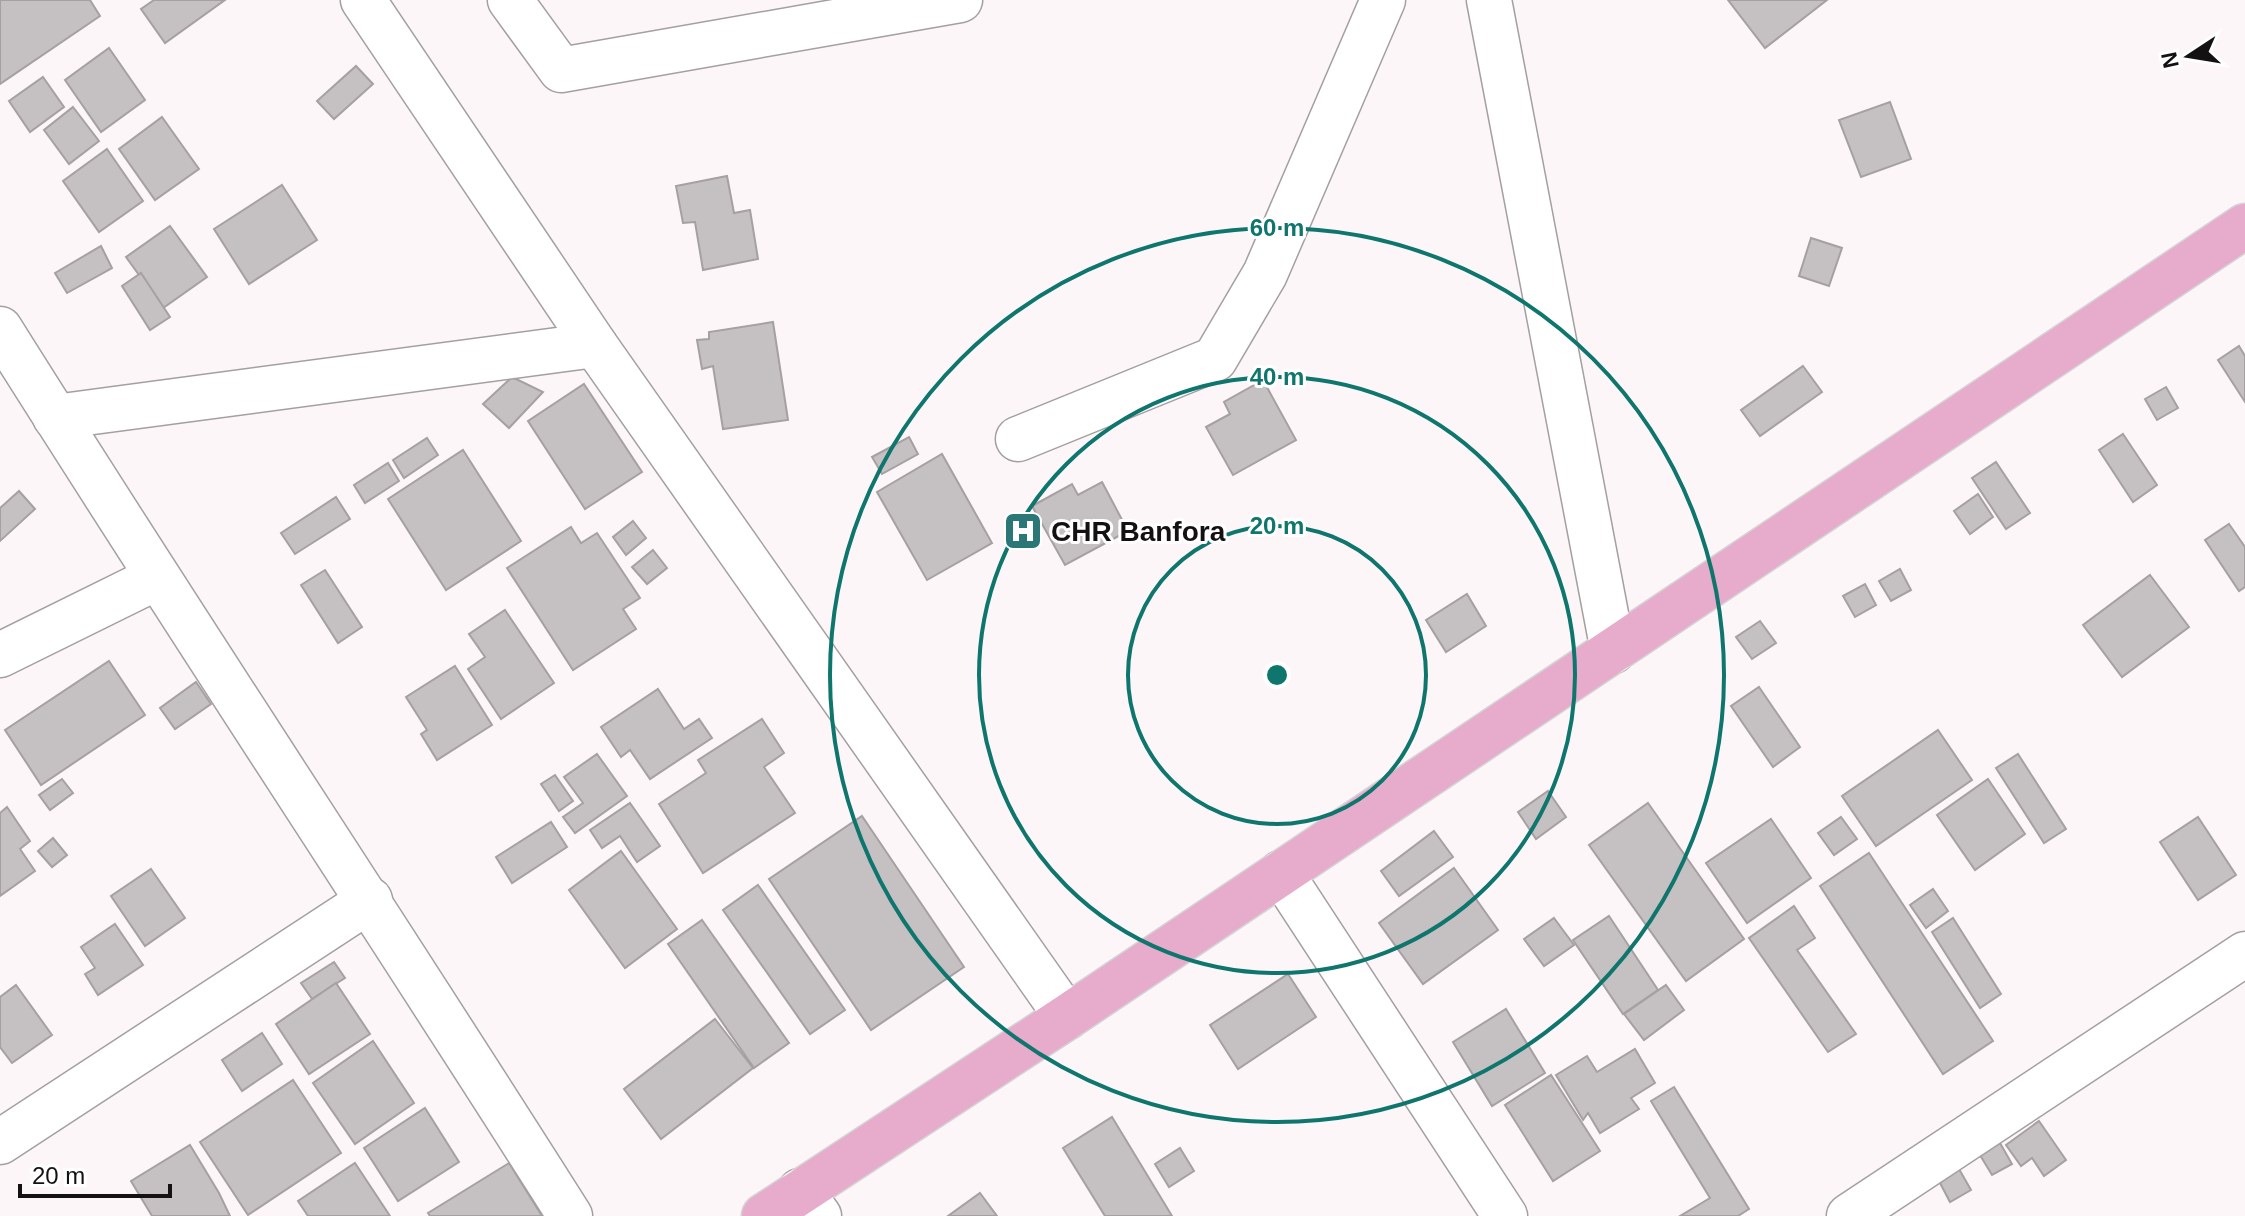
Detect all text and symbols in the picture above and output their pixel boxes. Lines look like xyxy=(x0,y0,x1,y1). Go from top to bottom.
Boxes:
north arrow xyxy=(2149,16,2229,96)
text: N xyxy=(2156,50,2184,70)
text: 60 m xyxy=(1250,214,1304,241)
text: 40 m xyxy=(1250,363,1304,390)
hospital icon: CHR Banfora xyxy=(1002,510,1044,552)
text: 20 m xyxy=(1250,512,1304,539)
place label: CHR Banfora xyxy=(1051,516,1226,547)
centre of rings xyxy=(1263,661,1291,689)
scale bar xyxy=(20,1148,170,1198)
text: 20 m xyxy=(32,1162,85,1189)

